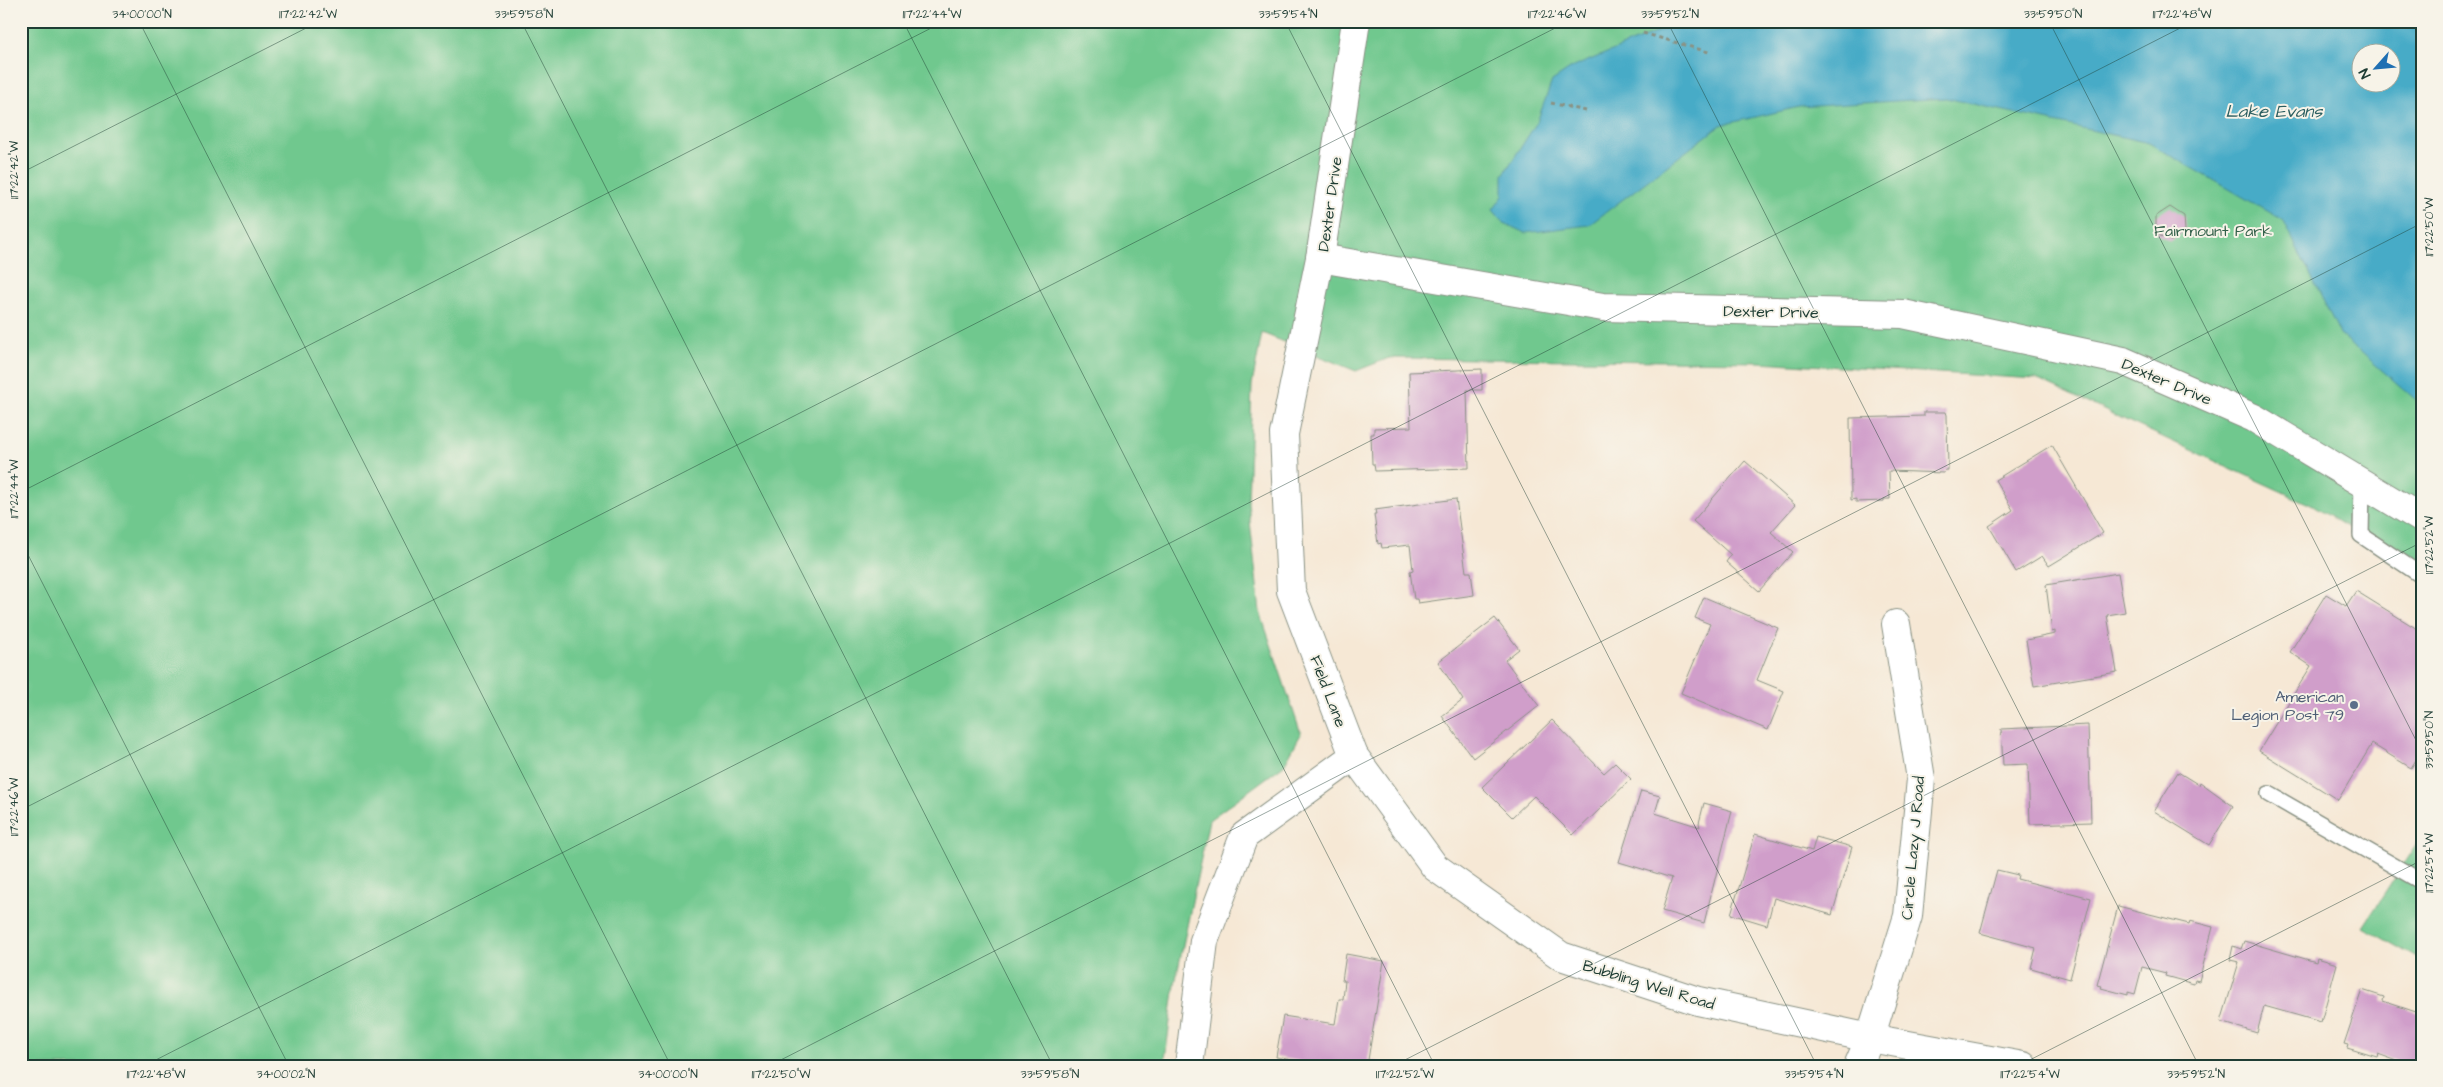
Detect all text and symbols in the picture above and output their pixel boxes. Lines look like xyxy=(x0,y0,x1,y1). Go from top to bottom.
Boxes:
text: 34°00'00"N xyxy=(112,6,172,23)
text: 117°22'42"W xyxy=(279,6,338,23)
text: 33°59'58"N xyxy=(495,6,554,23)
text: 117°22'44"W xyxy=(902,6,962,23)
text: 33°59'54"N xyxy=(1258,6,1318,23)
text: 117°22'46"W xyxy=(1528,6,1587,23)
text: 33°59'52"N xyxy=(1641,6,1699,23)
text: 33°59'50"N xyxy=(2024,6,2083,23)
text: 117°22'48"W xyxy=(2153,6,2212,23)
north arrow xyxy=(2350,42,2400,92)
text: N xyxy=(2354,65,2376,82)
water label: Lake Evans xyxy=(2226,99,2323,124)
text: 117°22'42"W xyxy=(6,140,23,199)
street label: Dexter Drive xyxy=(1312,155,1348,253)
text: 117°22'50"W xyxy=(2421,197,2438,256)
park label: Fairmount Park xyxy=(2154,220,2272,242)
street label: Dexter Drive xyxy=(1723,300,1819,324)
street label: Dexter Drive xyxy=(2118,353,2215,411)
text: 117°22'44"W xyxy=(6,459,23,519)
text: 117°22'52"W xyxy=(2421,515,2438,574)
street label: Field Lane xyxy=(1304,652,1352,731)
place label: American Legion Post 79 xyxy=(2231,686,2344,727)
marker: American Legion Post 79 xyxy=(2348,699,2360,711)
text: 33°59'50"N xyxy=(2421,710,2438,769)
street label: Circle Lazy J Road xyxy=(1896,775,1931,921)
text: 117°22'46"W xyxy=(6,777,23,836)
text: 117°22'54"W xyxy=(2421,833,2438,893)
street label: Bubbling Well Road xyxy=(1580,954,1717,1016)
text: 117°22'48"W xyxy=(127,1066,186,1083)
text: 34°00'02"N xyxy=(257,1066,316,1083)
text: 34°00'00"N xyxy=(638,1066,698,1083)
text: 117°22'50"W xyxy=(752,1066,811,1083)
text: 33°59'58"N xyxy=(1021,1066,1080,1083)
text: 117°22'52"W xyxy=(1376,1066,1435,1083)
text: 33°59'54"N xyxy=(1784,1066,1844,1083)
text: 117°22'54"W xyxy=(2000,1066,2060,1083)
text: 33°59'52"N xyxy=(2167,1066,2225,1083)

